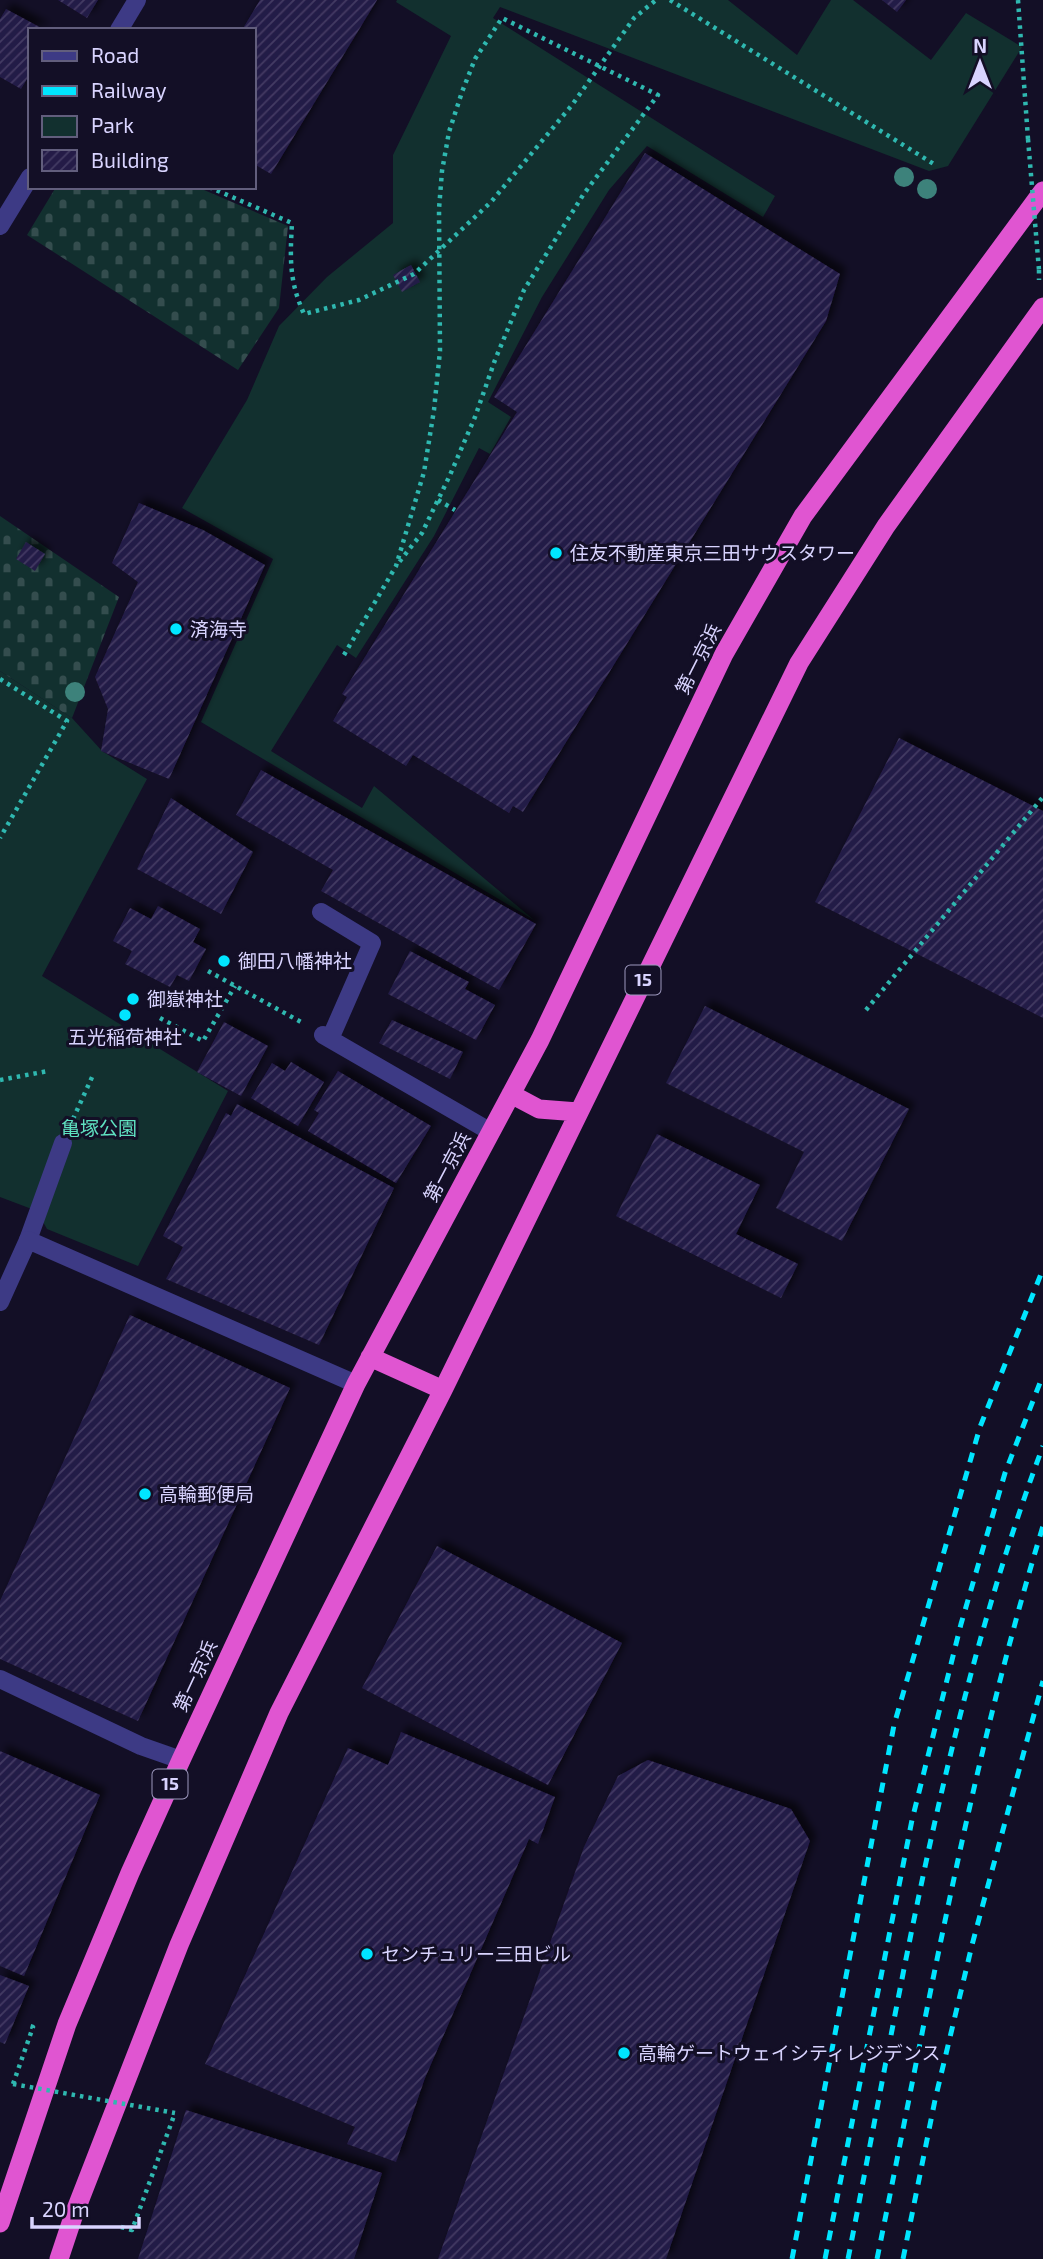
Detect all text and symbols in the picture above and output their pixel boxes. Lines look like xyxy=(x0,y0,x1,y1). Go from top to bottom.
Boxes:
legend xyxy=(28,28,256,189)
north arrow xyxy=(945,28,1015,98)
text: N xyxy=(973,34,987,57)
text: Road xyxy=(91,42,139,67)
text: Railway xyxy=(91,77,167,102)
text: Park xyxy=(91,112,134,137)
text: Building xyxy=(91,147,169,172)
place label: 住友不動産東京三田サウスタワー xyxy=(570,541,855,564)
marker: 住友不動産東京三田サウスタワー xyxy=(548,545,564,561)
place label: 済海寺 xyxy=(190,617,247,640)
street label: 第一京浜 xyxy=(670,620,725,698)
marker: 済海寺 xyxy=(168,621,184,637)
place label: 御田八幡神社 xyxy=(238,949,352,972)
marker: 御田八幡神社 xyxy=(216,953,232,969)
road number: 15 xyxy=(626,965,660,995)
place label: 御嶽神社 xyxy=(147,987,223,1010)
marker: 御嶽神社 xyxy=(125,991,141,1007)
marker: 五光稲荷神社 xyxy=(117,1007,133,1023)
place label: 五光稲荷神社 xyxy=(68,1025,182,1048)
park label: 亀塚公園 xyxy=(61,1116,137,1139)
street label: 第一京浜 xyxy=(419,1128,475,1206)
place label: 高輪郵便局 xyxy=(159,1482,254,1505)
marker: 高輪郵便局 xyxy=(137,1486,153,1502)
street label: 第一京浜 xyxy=(168,1636,221,1715)
road number: 15 xyxy=(152,1770,188,1798)
place label: センチュリー三田ビル xyxy=(381,1942,571,1965)
marker: センチュリー三田ビル xyxy=(359,1946,375,1962)
place label: 高輪ゲートウェイシティレジデンス xyxy=(638,2041,940,2064)
marker: 高輪ゲートウェイシティレジデンス xyxy=(616,2045,632,2061)
scale bar xyxy=(32,2186,138,2230)
text: 20 m xyxy=(42,2196,90,2221)

